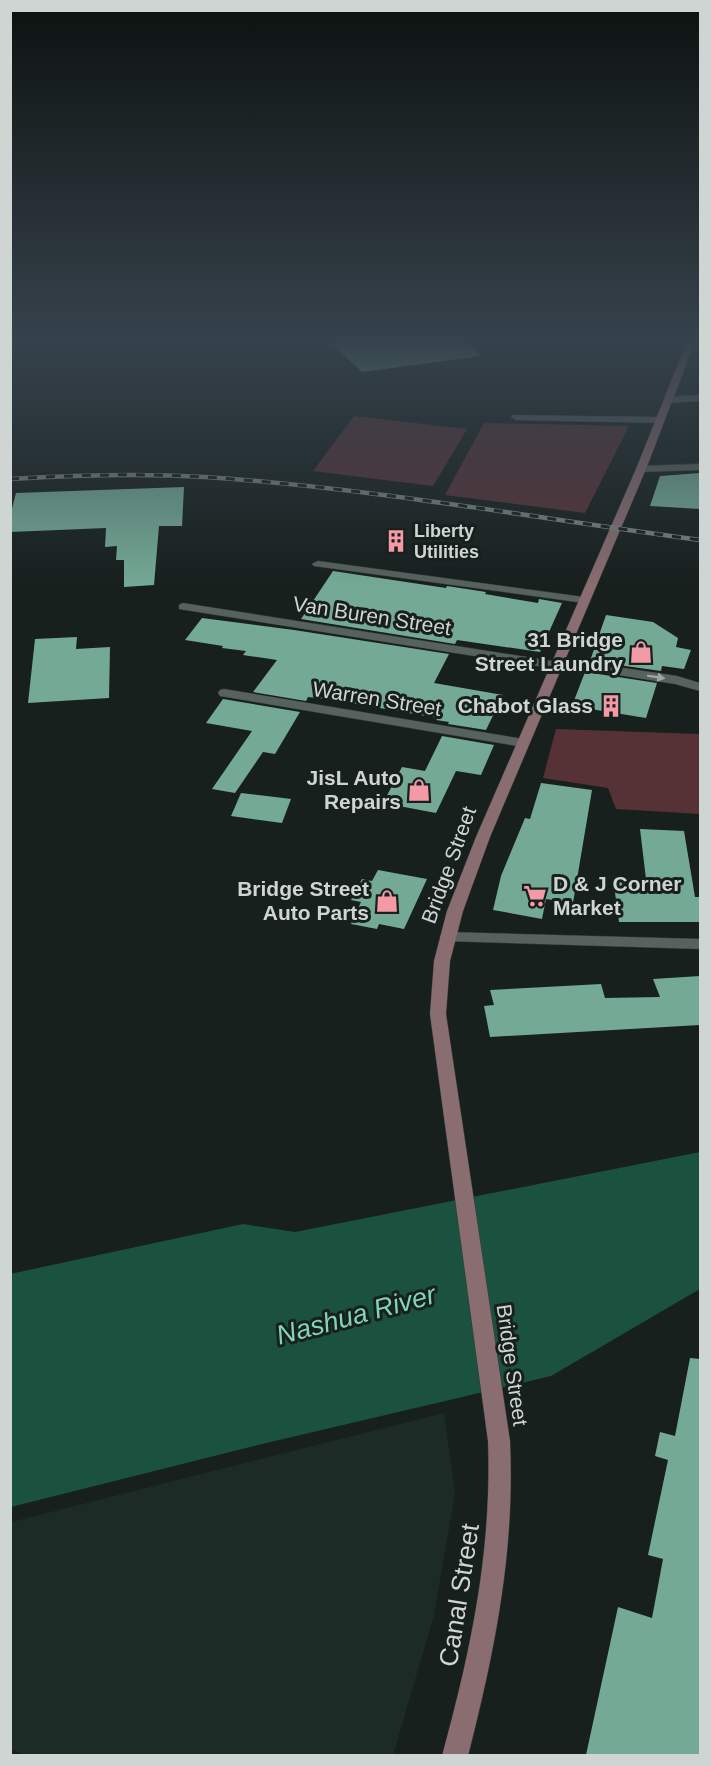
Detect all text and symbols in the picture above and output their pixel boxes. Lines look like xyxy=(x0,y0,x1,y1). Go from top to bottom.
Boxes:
place label: Liberty Utilities xyxy=(414,521,479,562)
building icon: Liberty Utilities xyxy=(383,528,409,554)
street label: Van Buren Street xyxy=(291,592,453,639)
place label: 31 Bridge Street Laundry xyxy=(475,628,623,675)
shop icon: 31 Bridge Street Laundry xyxy=(628,639,654,665)
one-way arrow xyxy=(647,672,666,681)
street label: Warren Street xyxy=(311,677,443,720)
building icon: Chabot Glass xyxy=(598,693,624,719)
place label: Chabot Glass xyxy=(458,694,593,717)
place label: JisL Auto Repairs xyxy=(306,766,401,813)
shop icon: JisL Auto Repairs xyxy=(406,777,432,803)
street label: Bridge Street xyxy=(417,803,480,926)
place label: D & J Corner Market xyxy=(553,872,681,919)
place label: Bridge Street Auto Parts xyxy=(237,877,369,924)
supermarket icon: D & J Corner Market xyxy=(522,883,548,909)
shop icon: Bridge Street Auto Parts xyxy=(374,888,400,914)
water label: Nashua River xyxy=(273,1279,440,1351)
street label: Bridge Street xyxy=(493,1303,532,1427)
street label: Canal Street xyxy=(433,1521,485,1669)

